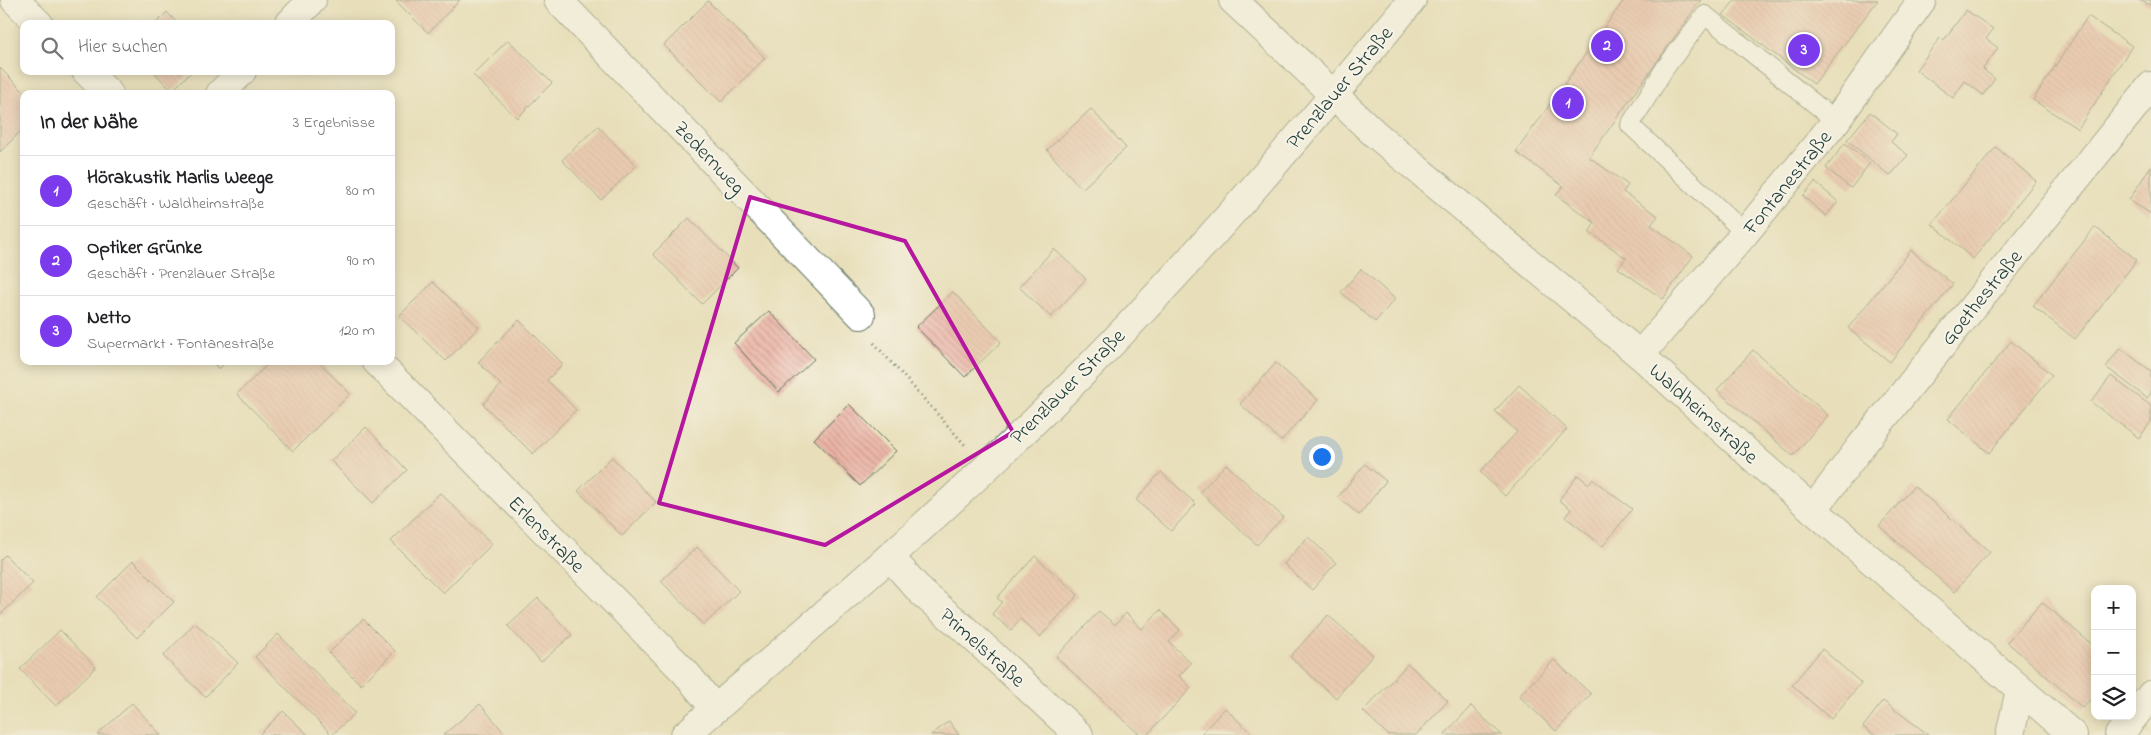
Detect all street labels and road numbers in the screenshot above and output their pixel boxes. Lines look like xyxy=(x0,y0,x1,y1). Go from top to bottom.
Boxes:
street label: Prenzlauer Straße xyxy=(1280,20,1401,156)
street label: Zedernweg xyxy=(664,115,751,203)
street label: Fontanestraße xyxy=(1736,124,1841,243)
street label: Goethestraße xyxy=(1934,243,2031,353)
street label: Prenzlauer Straße xyxy=(1004,322,1133,452)
street label: Waldheimstraße xyxy=(1641,357,1765,472)
street label: Erlenstraße xyxy=(500,490,591,581)
street label: Primelstraße xyxy=(932,602,1032,696)

